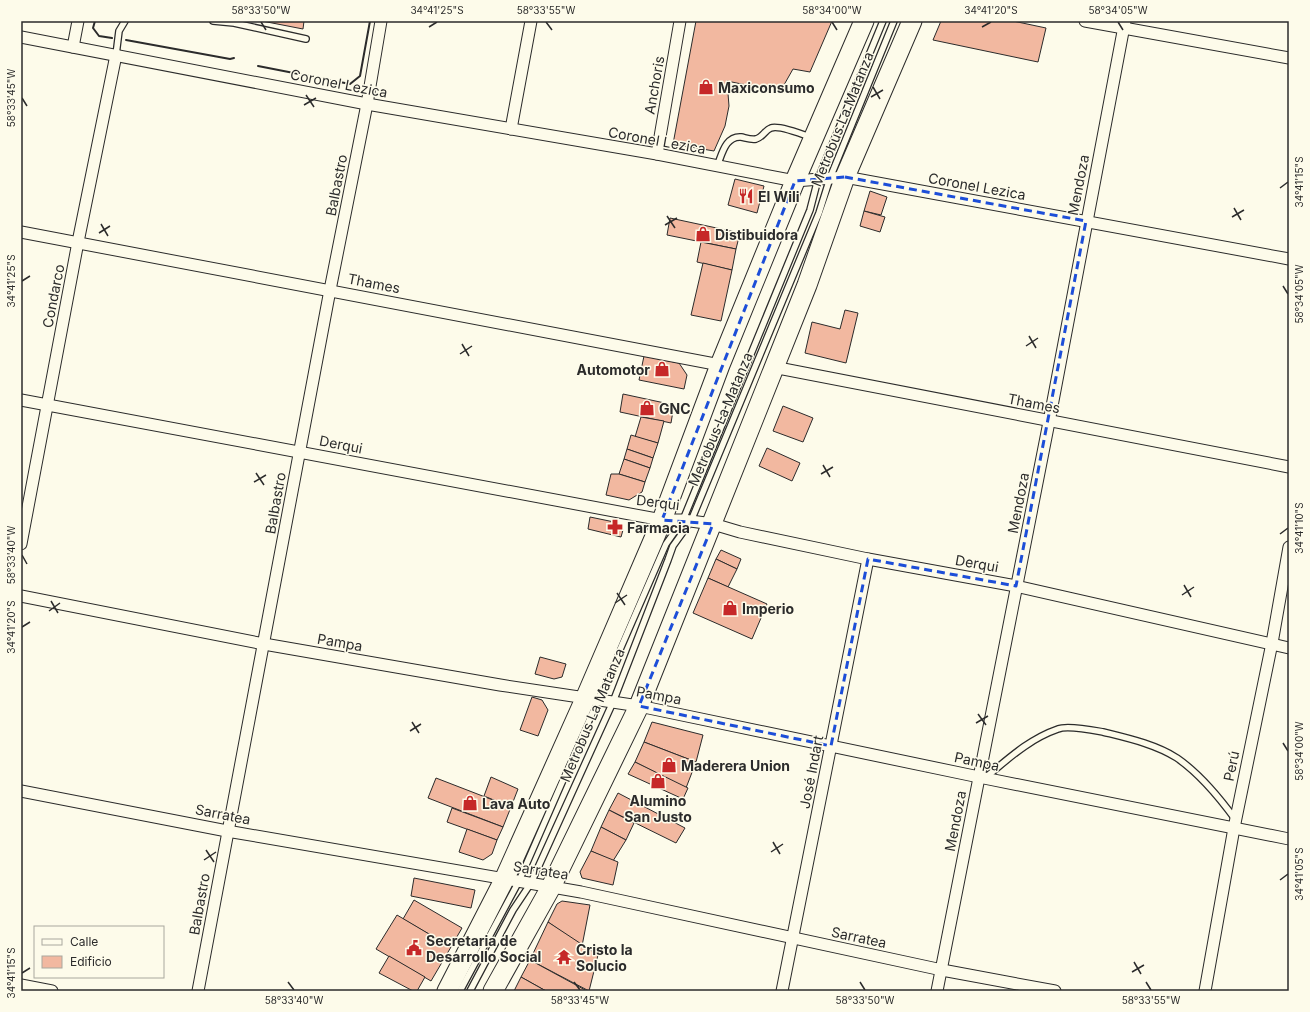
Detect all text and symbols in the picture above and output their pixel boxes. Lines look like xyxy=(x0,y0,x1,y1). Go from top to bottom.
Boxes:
text: 58°33'50"W xyxy=(232,4,291,16)
text: 34°41'25"S xyxy=(410,4,464,16)
text: 58°33'55"W xyxy=(517,4,575,16)
text: 58°34'00"W xyxy=(802,4,862,16)
text: 34°41'20"S xyxy=(964,4,1018,16)
text: 58°34'05"W xyxy=(1088,4,1148,16)
street label: Metrobus La Matanza xyxy=(807,49,877,189)
street label: Anchoris xyxy=(641,55,667,115)
street label: Coronel Lezica xyxy=(289,65,389,101)
text: 58°33'45"W xyxy=(5,69,17,127)
shop icon: Maxiconsumo xyxy=(697,78,715,96)
place label: Maxiconsumo xyxy=(718,79,815,96)
street label: Coronel Lezica xyxy=(607,123,707,157)
street label: Balbastro xyxy=(322,153,350,217)
street label: Mendoza xyxy=(1064,153,1092,217)
text: 34°41'15"S xyxy=(1293,156,1305,208)
street label: Coronel Lezica xyxy=(927,169,1027,203)
restaurant icon: El Wili xyxy=(737,187,755,205)
place label: El Wili xyxy=(758,188,800,205)
shop icon: Distibuidora xyxy=(694,225,712,243)
place label: Distibuidora xyxy=(715,226,798,243)
text: 34°41'25"S xyxy=(5,254,17,308)
street label: Condarco xyxy=(38,263,68,329)
text: 58°34'05"W xyxy=(1293,264,1305,324)
street label: Thames xyxy=(346,270,402,296)
street label: Metrobus La Matanza xyxy=(684,350,756,488)
shop icon: Automotor xyxy=(653,360,671,378)
place label: Automotor xyxy=(577,361,650,378)
street label: Thames xyxy=(1006,390,1062,416)
shop icon: GNC xyxy=(638,399,656,417)
place label: GNC xyxy=(659,400,691,417)
street label: Derqui xyxy=(318,432,364,456)
street label: Balbastro xyxy=(261,471,289,535)
street label: Mendoza xyxy=(1004,471,1032,535)
street label: Derqui xyxy=(635,491,681,513)
text: 34°41'10"S xyxy=(1293,502,1305,554)
pharmacy icon: Farmacia xyxy=(606,518,624,536)
place label: Farmacia xyxy=(627,519,690,536)
text: 58°33'40"W xyxy=(5,526,17,584)
street label: Derqui xyxy=(954,551,1000,575)
shop icon: Imperio xyxy=(721,599,739,617)
text: 34°41'20"S xyxy=(5,600,17,654)
place label: Imperio xyxy=(742,600,794,617)
street label: Pampa xyxy=(316,630,364,654)
street label: Metrobus La Matanza xyxy=(556,646,628,784)
street label: Pampa xyxy=(635,682,683,708)
text: 58°34'00"W xyxy=(1293,721,1305,781)
street label: José Indart xyxy=(796,733,827,810)
street label: Pampa xyxy=(953,748,1001,774)
street label: Perú xyxy=(1220,749,1242,783)
shop icon: Maderera Union xyxy=(660,756,678,774)
place label: Maderera Union xyxy=(681,757,790,774)
shop icon: Alumino San Justo xyxy=(649,772,667,790)
street label: Mendoza xyxy=(941,789,969,853)
place label: Alumino San Justo xyxy=(624,792,692,825)
shop icon: Lava Auto xyxy=(461,794,479,812)
place label: Lava Auto xyxy=(482,795,551,812)
street label: Sarratea xyxy=(194,800,252,828)
text: 34°41'05"S xyxy=(1293,847,1305,901)
street label: Sarratea xyxy=(512,857,570,883)
street label: Balbastro xyxy=(185,872,213,936)
street label: Sarratea xyxy=(830,923,888,951)
legend xyxy=(34,926,164,978)
place label: Secretaria de Desarrollo Social xyxy=(426,932,541,965)
text: Calle xyxy=(70,934,98,949)
public building icon: Secretaria de Desarrollo Social xyxy=(405,939,423,957)
place label: Cristo la Solucio xyxy=(576,941,633,974)
text: 34°41'15"S xyxy=(5,947,17,999)
temple icon: Cristo la Solucio xyxy=(555,948,573,966)
text: Edificio xyxy=(70,954,112,969)
text: 58°33'40"W xyxy=(265,994,323,1006)
text: 58°33'45"W xyxy=(551,994,609,1006)
text: 58°33'50"W xyxy=(836,994,895,1006)
text: 58°33'55"W xyxy=(1122,994,1180,1006)

